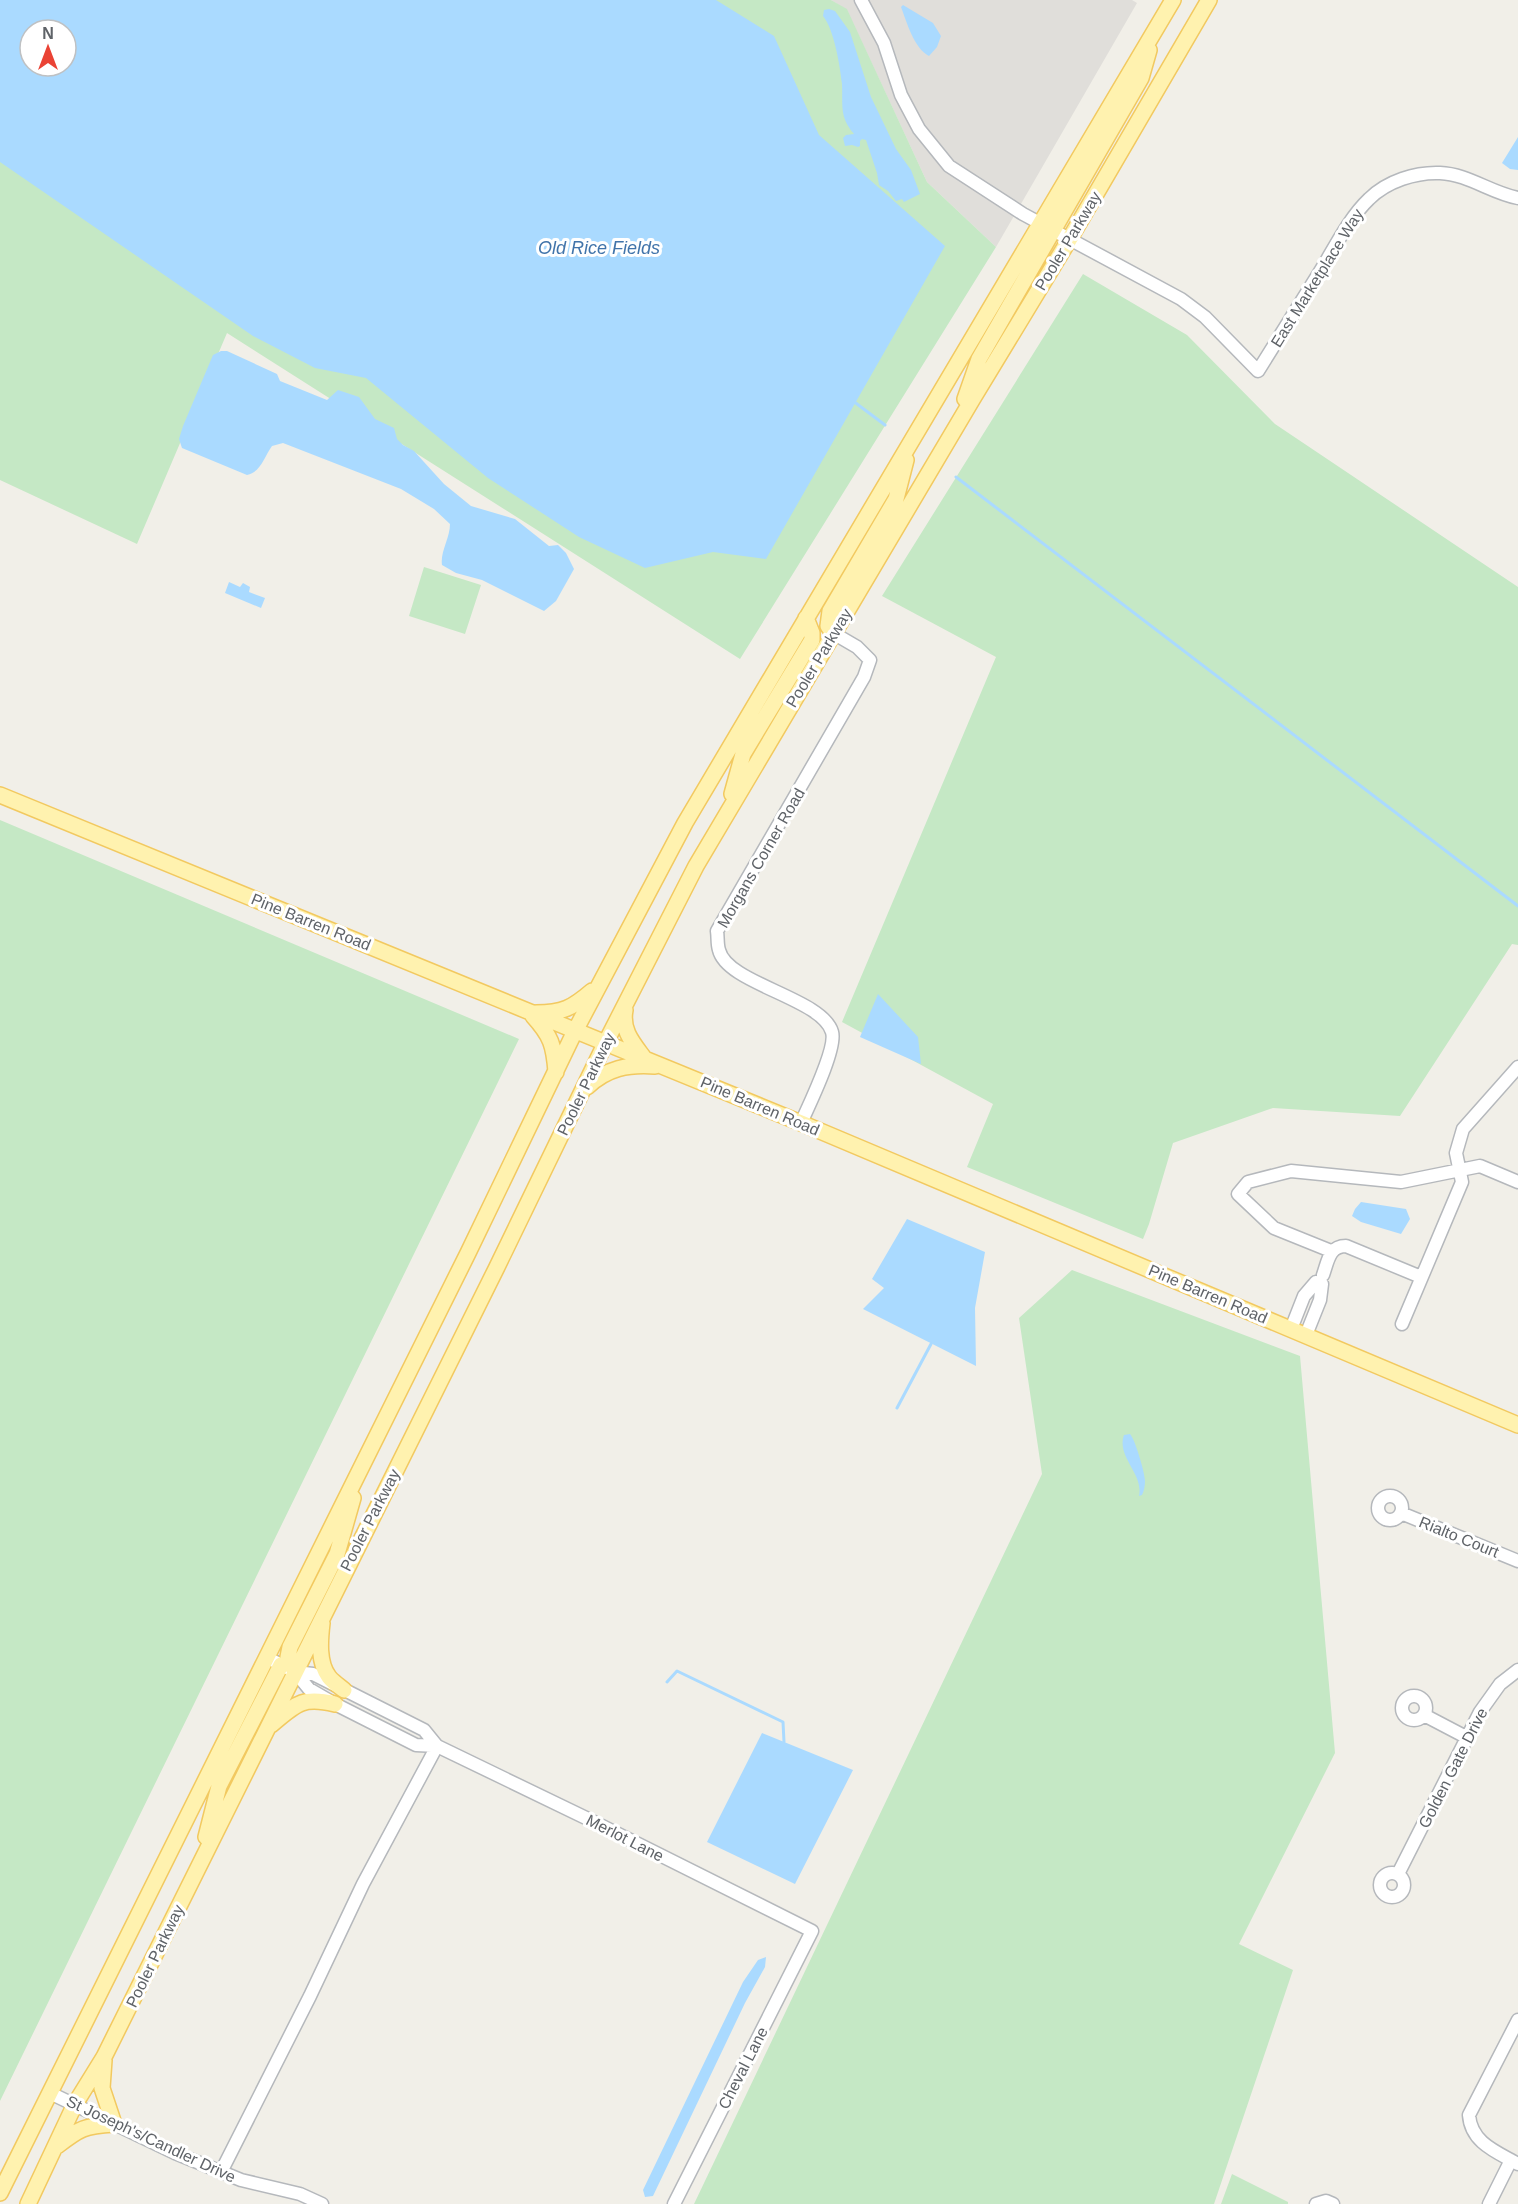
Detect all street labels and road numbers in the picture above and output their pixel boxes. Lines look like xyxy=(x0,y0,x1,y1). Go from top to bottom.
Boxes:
street label: Pooler Parkway xyxy=(1032,189,1104,293)
street label: East Marketplace Way xyxy=(1268,206,1366,350)
street label: Pooler Parkway xyxy=(783,606,855,710)
street label: Morgans Corner Road xyxy=(714,785,808,931)
street label: Pine Barren Road xyxy=(249,890,373,954)
street label: Pooler Parkway xyxy=(554,1030,618,1138)
street label: Pine Barren Road xyxy=(698,1073,822,1139)
street label: Pine Barren Road xyxy=(1146,1261,1270,1327)
street label: Pooler Parkway xyxy=(337,1466,403,1574)
street label: Rialto Court xyxy=(1417,1513,1502,1561)
street label: Golden Gate Drive xyxy=(1415,1705,1491,1831)
street label: Merlot Lane xyxy=(583,1811,667,1865)
street label: Pooler Parkway xyxy=(123,1902,187,2010)
street label: Cheval Lane xyxy=(715,2024,771,2112)
street label: St Joseph's/Candler Drive xyxy=(64,2092,238,2186)

